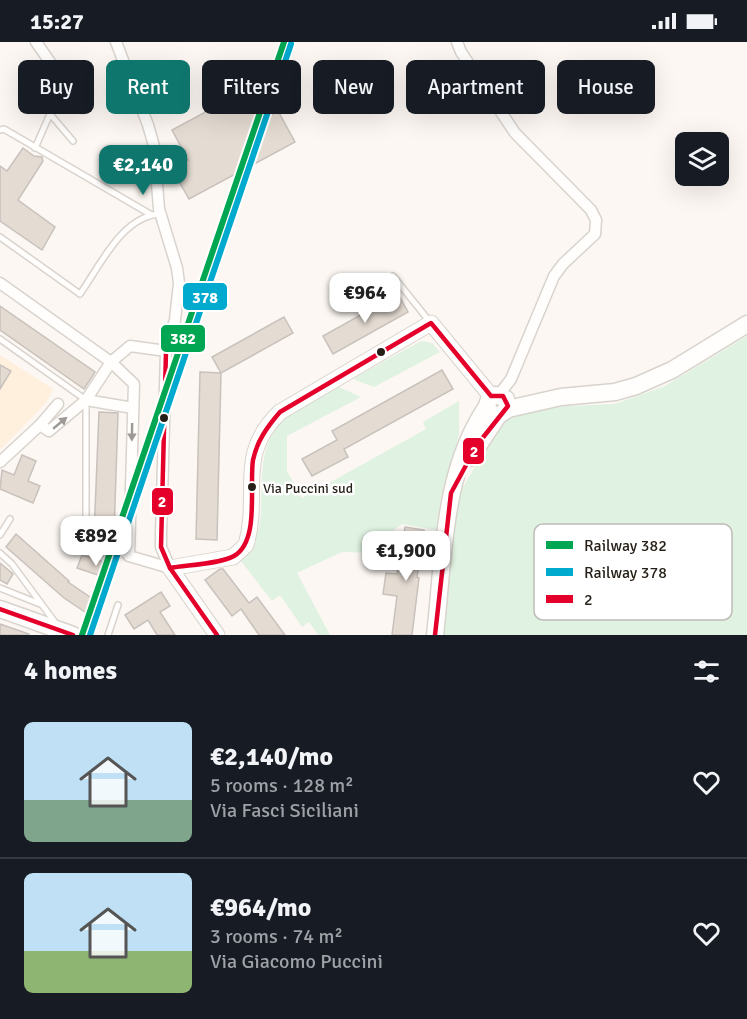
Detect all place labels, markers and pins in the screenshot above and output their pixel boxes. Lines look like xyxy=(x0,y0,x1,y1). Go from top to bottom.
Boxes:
pin: €2,140 xyxy=(94,145,192,196)
pin: €964 xyxy=(329,273,401,324)
unlabelled marker xyxy=(375,346,387,358)
unlabelled marker xyxy=(158,412,170,424)
place label: Via Puccini sud xyxy=(263,480,353,497)
marker: Via Puccini sud xyxy=(246,481,258,493)
pin: €892 xyxy=(60,516,132,567)
pin: €1,900 xyxy=(357,531,455,582)

